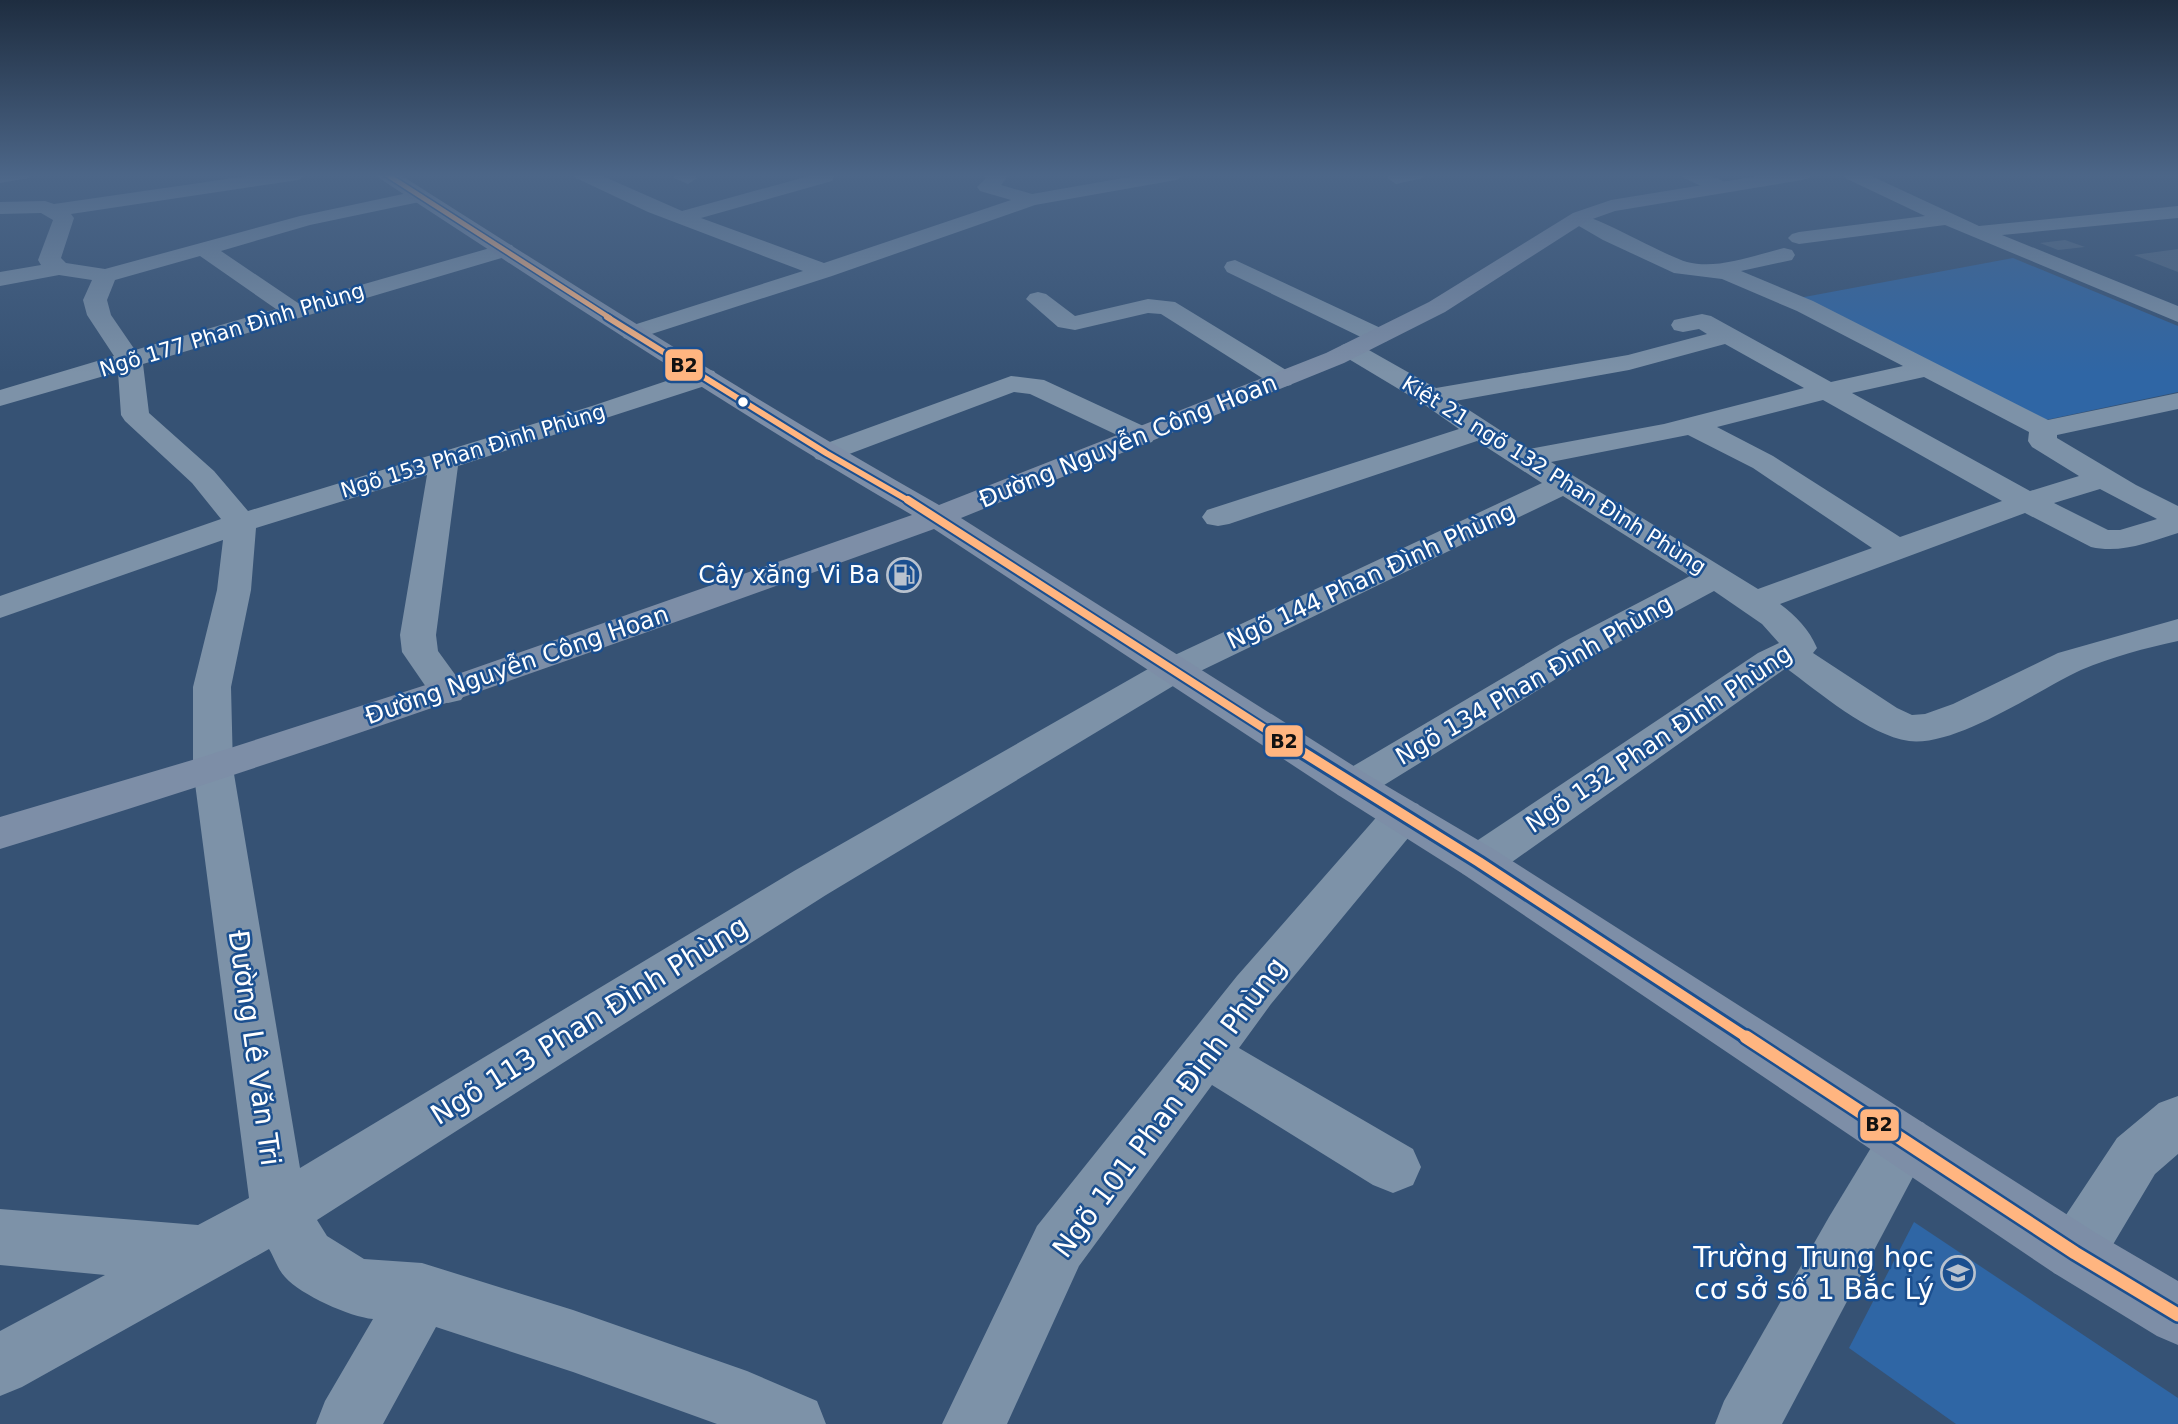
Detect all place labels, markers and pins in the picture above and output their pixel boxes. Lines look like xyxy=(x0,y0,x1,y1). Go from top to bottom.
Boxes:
unlabelled marker xyxy=(736,395,750,409)
fuel station icon: Cây xăng Vi Ba xyxy=(885,556,923,594)
place label: Cây xăng Vi Ba xyxy=(698,561,880,589)
place label: Trường Trung học cơ sở số 1 Bắc Lý xyxy=(1692,1241,1934,1306)
school or university icon: Trường Trung học cơ sở số 1 Bắc Lý xyxy=(1939,1254,1977,1292)

